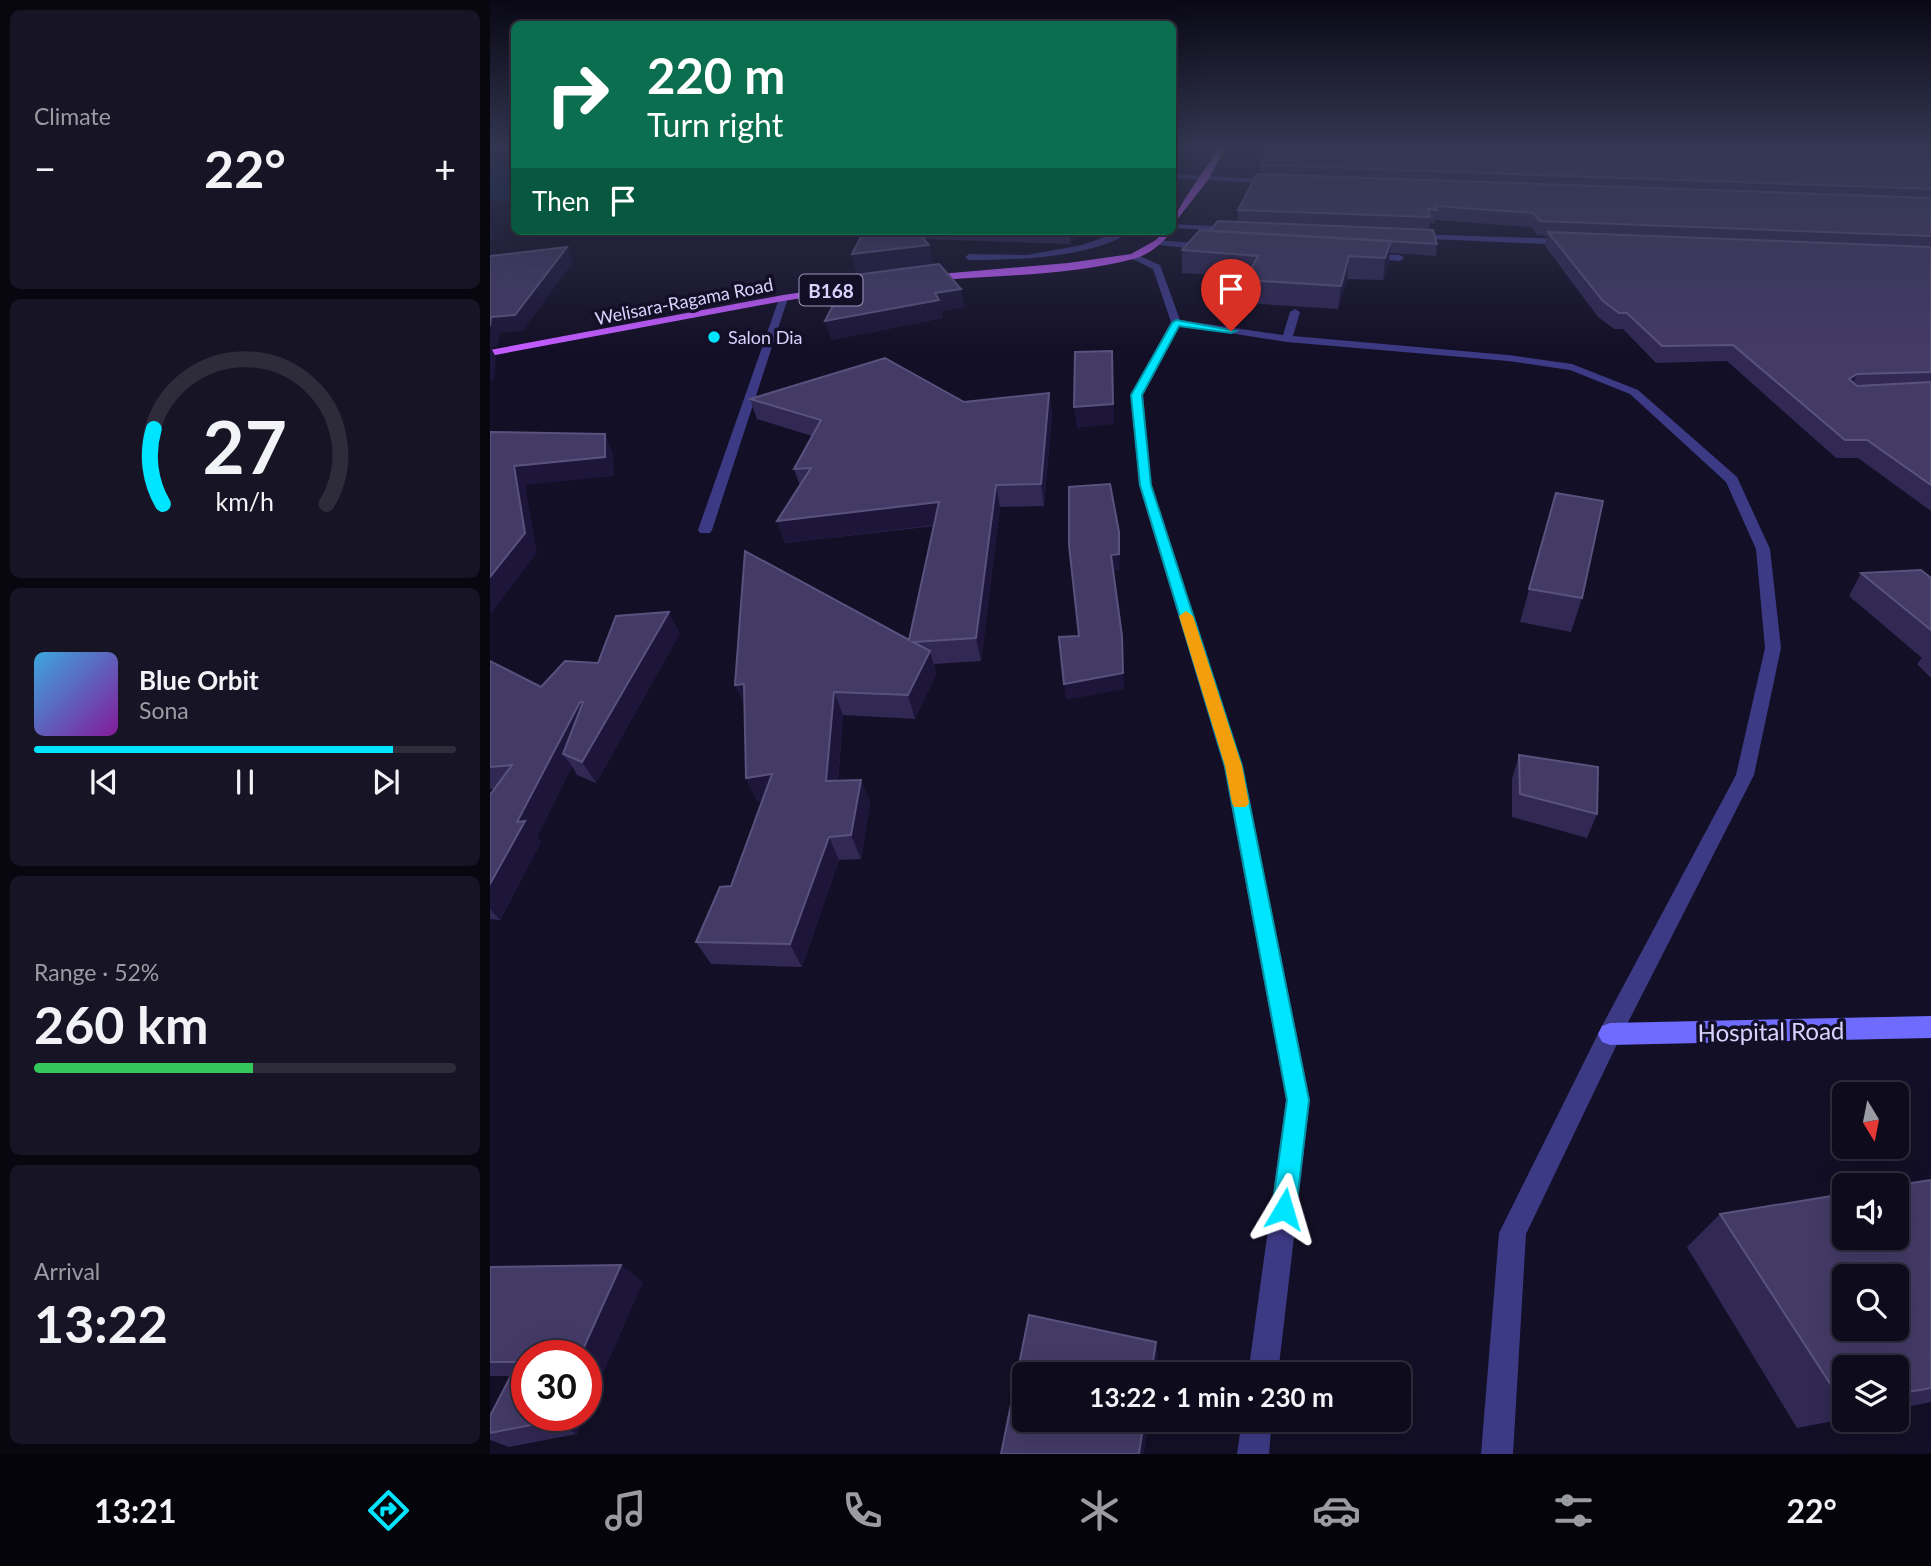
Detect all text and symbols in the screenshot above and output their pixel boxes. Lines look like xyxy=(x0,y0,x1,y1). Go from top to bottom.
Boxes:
text: 220 m xyxy=(647,46,785,104)
icon: right xyxy=(532,49,623,140)
text: Climate xyxy=(34,102,111,130)
text: Turn right xyxy=(647,105,783,144)
text: 22° xyxy=(204,137,286,199)
text: − xyxy=(34,145,56,191)
text: + xyxy=(434,145,456,191)
icon: arrive xyxy=(604,182,642,220)
text: Then xyxy=(532,185,590,217)
pin xyxy=(1201,259,1261,331)
icon: arrive xyxy=(1212,270,1250,308)
street label: Welisara-Ragama Road xyxy=(593,273,775,329)
road number: B168 xyxy=(800,274,862,306)
place label: Salon Dia xyxy=(728,326,802,348)
marker: Salon Dia xyxy=(706,329,722,345)
text: 27 xyxy=(203,403,287,491)
text: km/h xyxy=(216,486,274,516)
text: Blue Orbit xyxy=(139,664,259,696)
text: Sona xyxy=(139,696,189,724)
icon: previous xyxy=(85,763,123,801)
icon: pause xyxy=(226,763,264,801)
icon: next xyxy=(367,763,405,801)
text: Range · 52% xyxy=(34,958,159,986)
text: 260 km xyxy=(34,993,208,1055)
street label: Hospital Road xyxy=(1697,1015,1845,1047)
north arrow xyxy=(1832,1082,1909,1158)
map controls xyxy=(1832,1082,1909,1432)
position arrow xyxy=(1247,1172,1321,1246)
button: sound xyxy=(1832,1173,1909,1250)
text: Arrival xyxy=(34,1257,100,1285)
button: search xyxy=(1832,1264,1909,1341)
text: 13:22 xyxy=(34,1292,168,1354)
speed limit sign: 30 xyxy=(511,1340,602,1431)
button: layers xyxy=(1832,1355,1909,1432)
text: 13:22 · 1 min · 230 m xyxy=(1089,1381,1334,1413)
icon: directions xyxy=(364,1486,413,1535)
icon: music xyxy=(601,1486,650,1535)
icon: phone xyxy=(838,1486,887,1535)
icon: climate xyxy=(1075,1486,1124,1535)
icon: car xyxy=(1312,1486,1361,1535)
icon: filters xyxy=(1549,1486,1598,1535)
text: 13:21 xyxy=(94,1491,176,1530)
text: 22° xyxy=(1786,1491,1837,1530)

